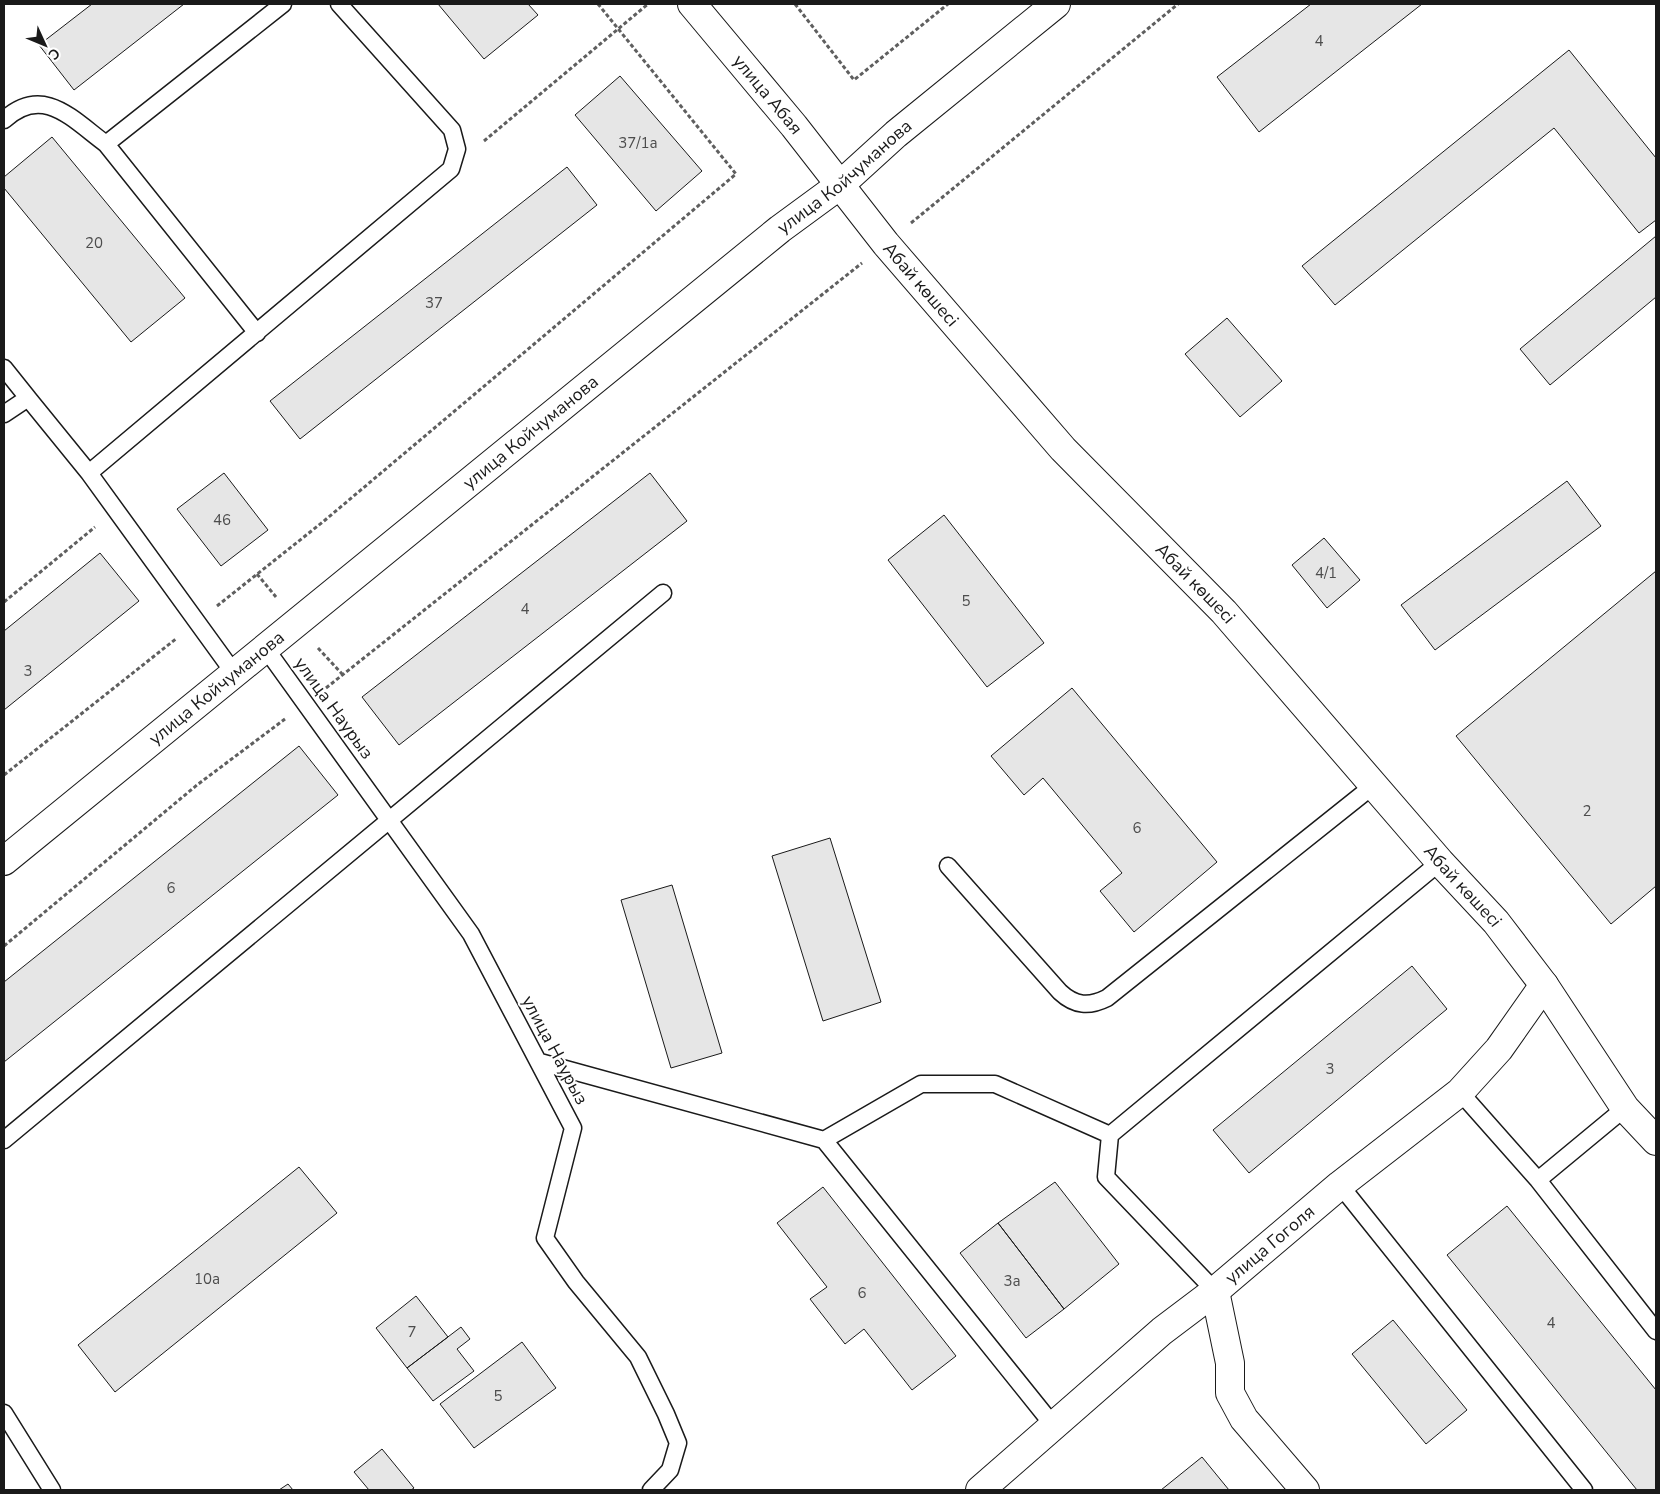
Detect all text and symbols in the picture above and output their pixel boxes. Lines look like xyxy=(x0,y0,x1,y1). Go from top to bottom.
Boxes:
north arrow xyxy=(20,20,70,70)
house number: 4 xyxy=(1314,31,1324,51)
text: С xyxy=(44,44,64,64)
street label: улица Абая xyxy=(727,50,808,139)
street label: улица Койчуманова xyxy=(772,114,917,239)
house number: 37/1а xyxy=(618,133,658,153)
house number: 20 xyxy=(85,233,103,253)
street label: Абай көшесі xyxy=(878,237,964,332)
house number: 37 xyxy=(425,293,443,313)
street label: улица Койчуманова xyxy=(458,370,603,495)
house number: 46 xyxy=(213,510,231,530)
street label: Абай көшесі xyxy=(1150,538,1241,629)
house number: 4/1 xyxy=(1315,563,1337,583)
house number: 5 xyxy=(961,591,971,611)
house number: 4 xyxy=(520,599,530,619)
street label: улица Койчуманова xyxy=(144,626,289,750)
street label: улица Наурыз xyxy=(289,652,379,764)
house number: 3 xyxy=(23,661,33,681)
house number: 2 xyxy=(1582,801,1592,821)
house number: 6 xyxy=(1132,818,1142,838)
street label: Абай көшесі xyxy=(1418,840,1507,932)
house number: 6 xyxy=(166,878,176,898)
street label: улица Наурыз xyxy=(516,991,594,1109)
house number: 3 xyxy=(1325,1059,1335,1079)
street label: улица Гоголя xyxy=(1220,1200,1320,1289)
house number: 10а xyxy=(194,1269,220,1289)
house number: 3а xyxy=(1003,1271,1021,1291)
house number: 6 xyxy=(857,1283,867,1303)
house number: 4 xyxy=(1546,1313,1556,1333)
house number: 7 xyxy=(407,1322,417,1342)
house number: 5 xyxy=(493,1386,503,1406)

